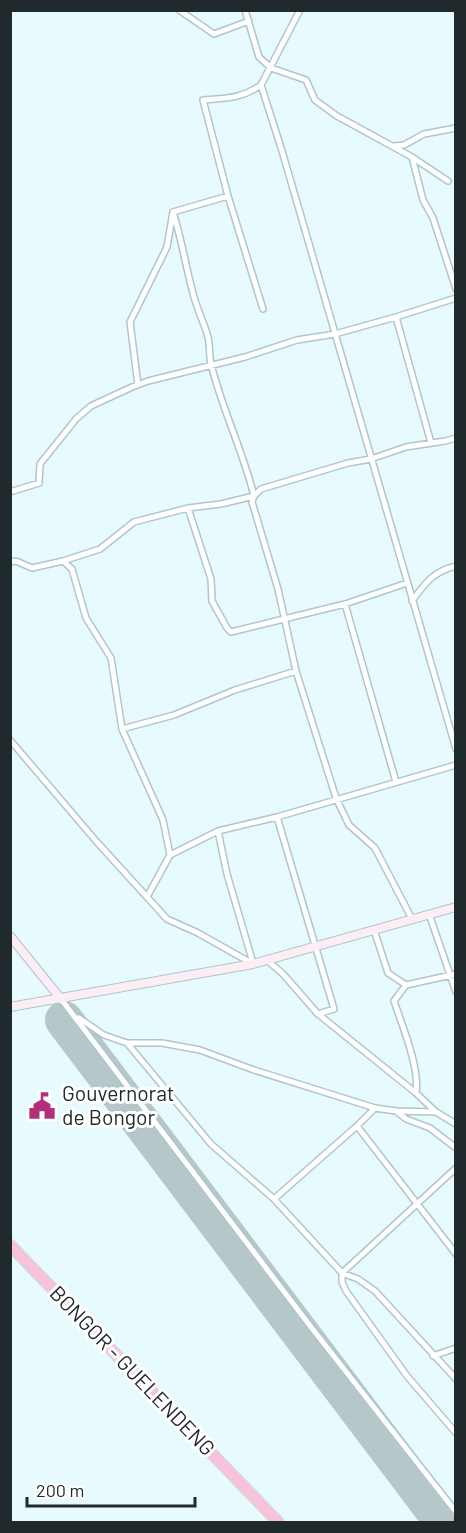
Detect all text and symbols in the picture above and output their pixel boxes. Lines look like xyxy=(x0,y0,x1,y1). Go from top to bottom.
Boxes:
place label: Gouvernorat de Bongor xyxy=(62,1080,175,1129)
public building icon: Gouvernorat de Bongor xyxy=(27,1091,57,1121)
street label: BONGOR - GUELENDENG xyxy=(45,1280,221,1460)
scale bar xyxy=(27,1470,195,1508)
text: 200 m xyxy=(36,1479,84,1501)

